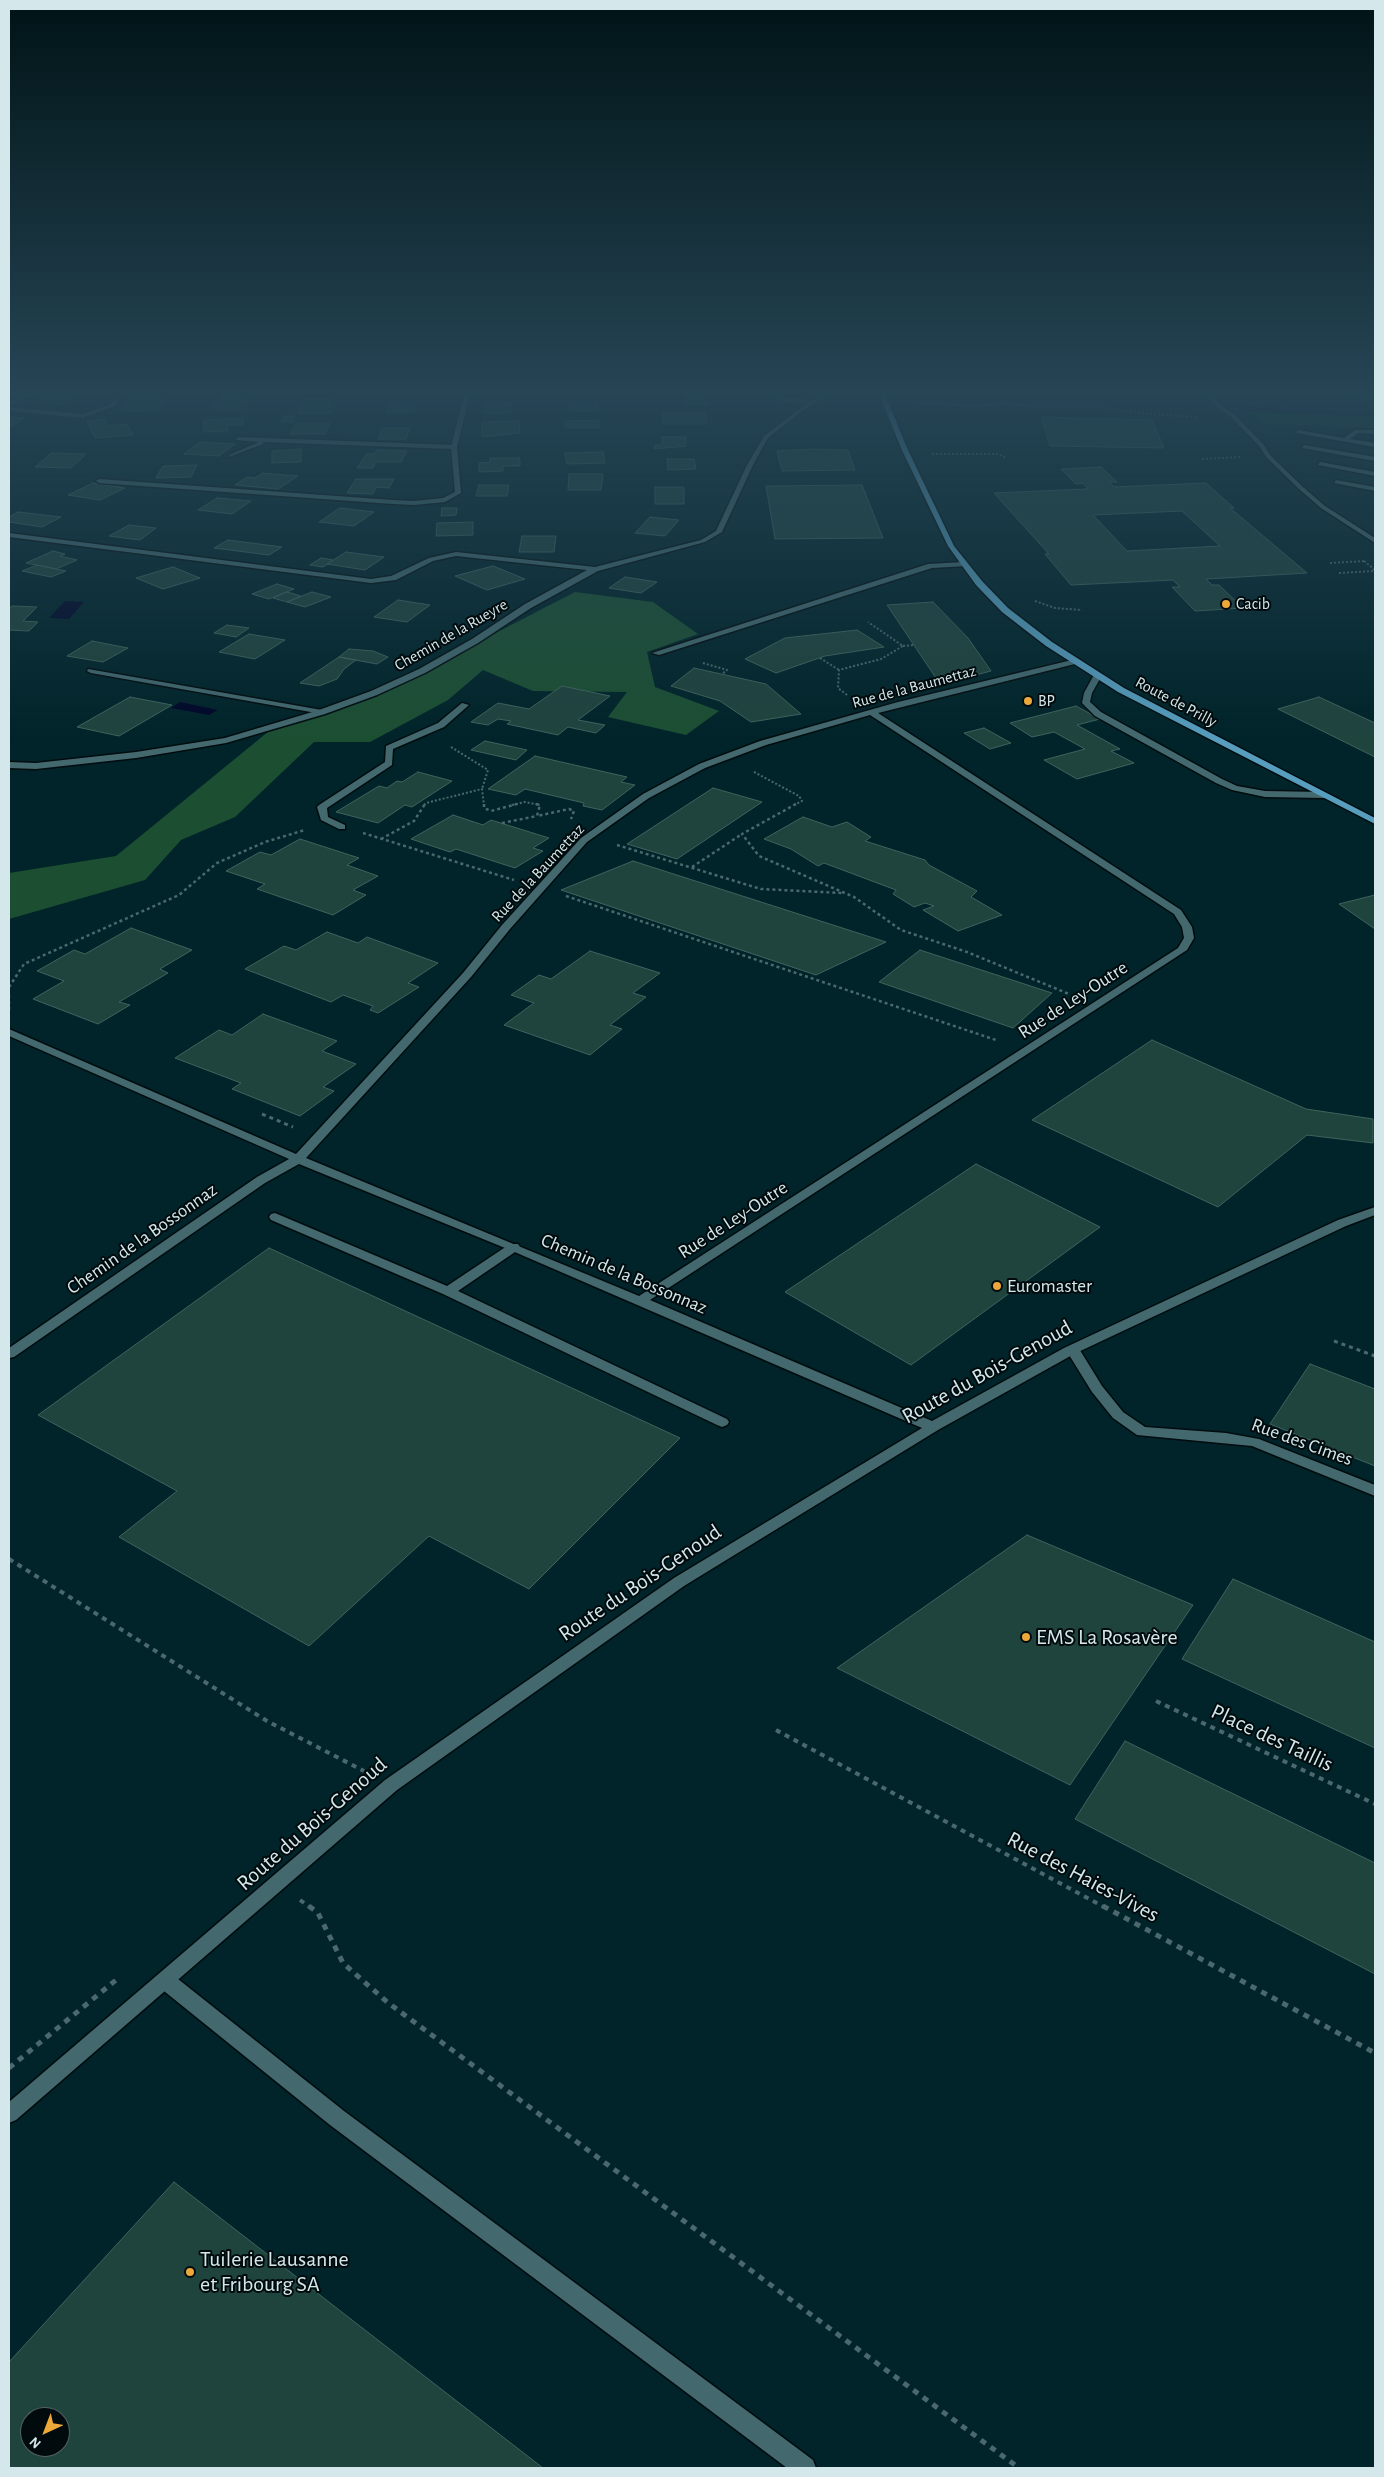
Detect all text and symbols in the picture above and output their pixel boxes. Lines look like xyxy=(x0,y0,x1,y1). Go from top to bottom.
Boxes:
place label: Cacib xyxy=(1236,594,1270,614)
street label: Chemin de la Rueyre xyxy=(391,595,511,675)
marker: Cacib xyxy=(1220,598,1232,610)
street label: Rue de la Baumettaz xyxy=(850,661,978,713)
street label: Route de Prilly xyxy=(1132,673,1220,731)
place label: BP xyxy=(1038,691,1055,711)
marker: BP xyxy=(1022,695,1034,707)
street label: Rue de la Baumettaz xyxy=(488,820,588,926)
street label: Rue de Ley-Outre xyxy=(1014,956,1132,1044)
street label: Rue de Ley-Outre xyxy=(674,1176,792,1264)
street label: Chemin de la Bossonnaz xyxy=(62,1179,222,1299)
street label: Chemin de la Bossonnaz xyxy=(538,1229,710,1319)
place label: Euromaster xyxy=(1007,1275,1092,1297)
marker: Euromaster xyxy=(991,1280,1003,1292)
street label: Route du Bois-Genoud xyxy=(897,1314,1077,1430)
street label: Rue des Cimes xyxy=(1248,1413,1356,1471)
street label: Route du Bois-Genoud xyxy=(554,1519,726,1647)
place label: EMS La Rosavère xyxy=(1036,1624,1178,1650)
marker: EMS La Rosavère xyxy=(1020,1631,1032,1643)
street label: Place des Taillis xyxy=(1207,1698,1337,1778)
street label: Route du Bois-Genoud xyxy=(231,1752,393,1896)
street label: Rue des Haies-Vives xyxy=(1002,1826,1164,1928)
place label: Tuilerie Lausanne et Fribourg SA xyxy=(200,2246,349,2298)
marker: Tuilerie Lausanne et Fribourg SA xyxy=(184,2266,196,2278)
north arrow xyxy=(20,2407,70,2457)
text: N xyxy=(27,2434,44,2451)

